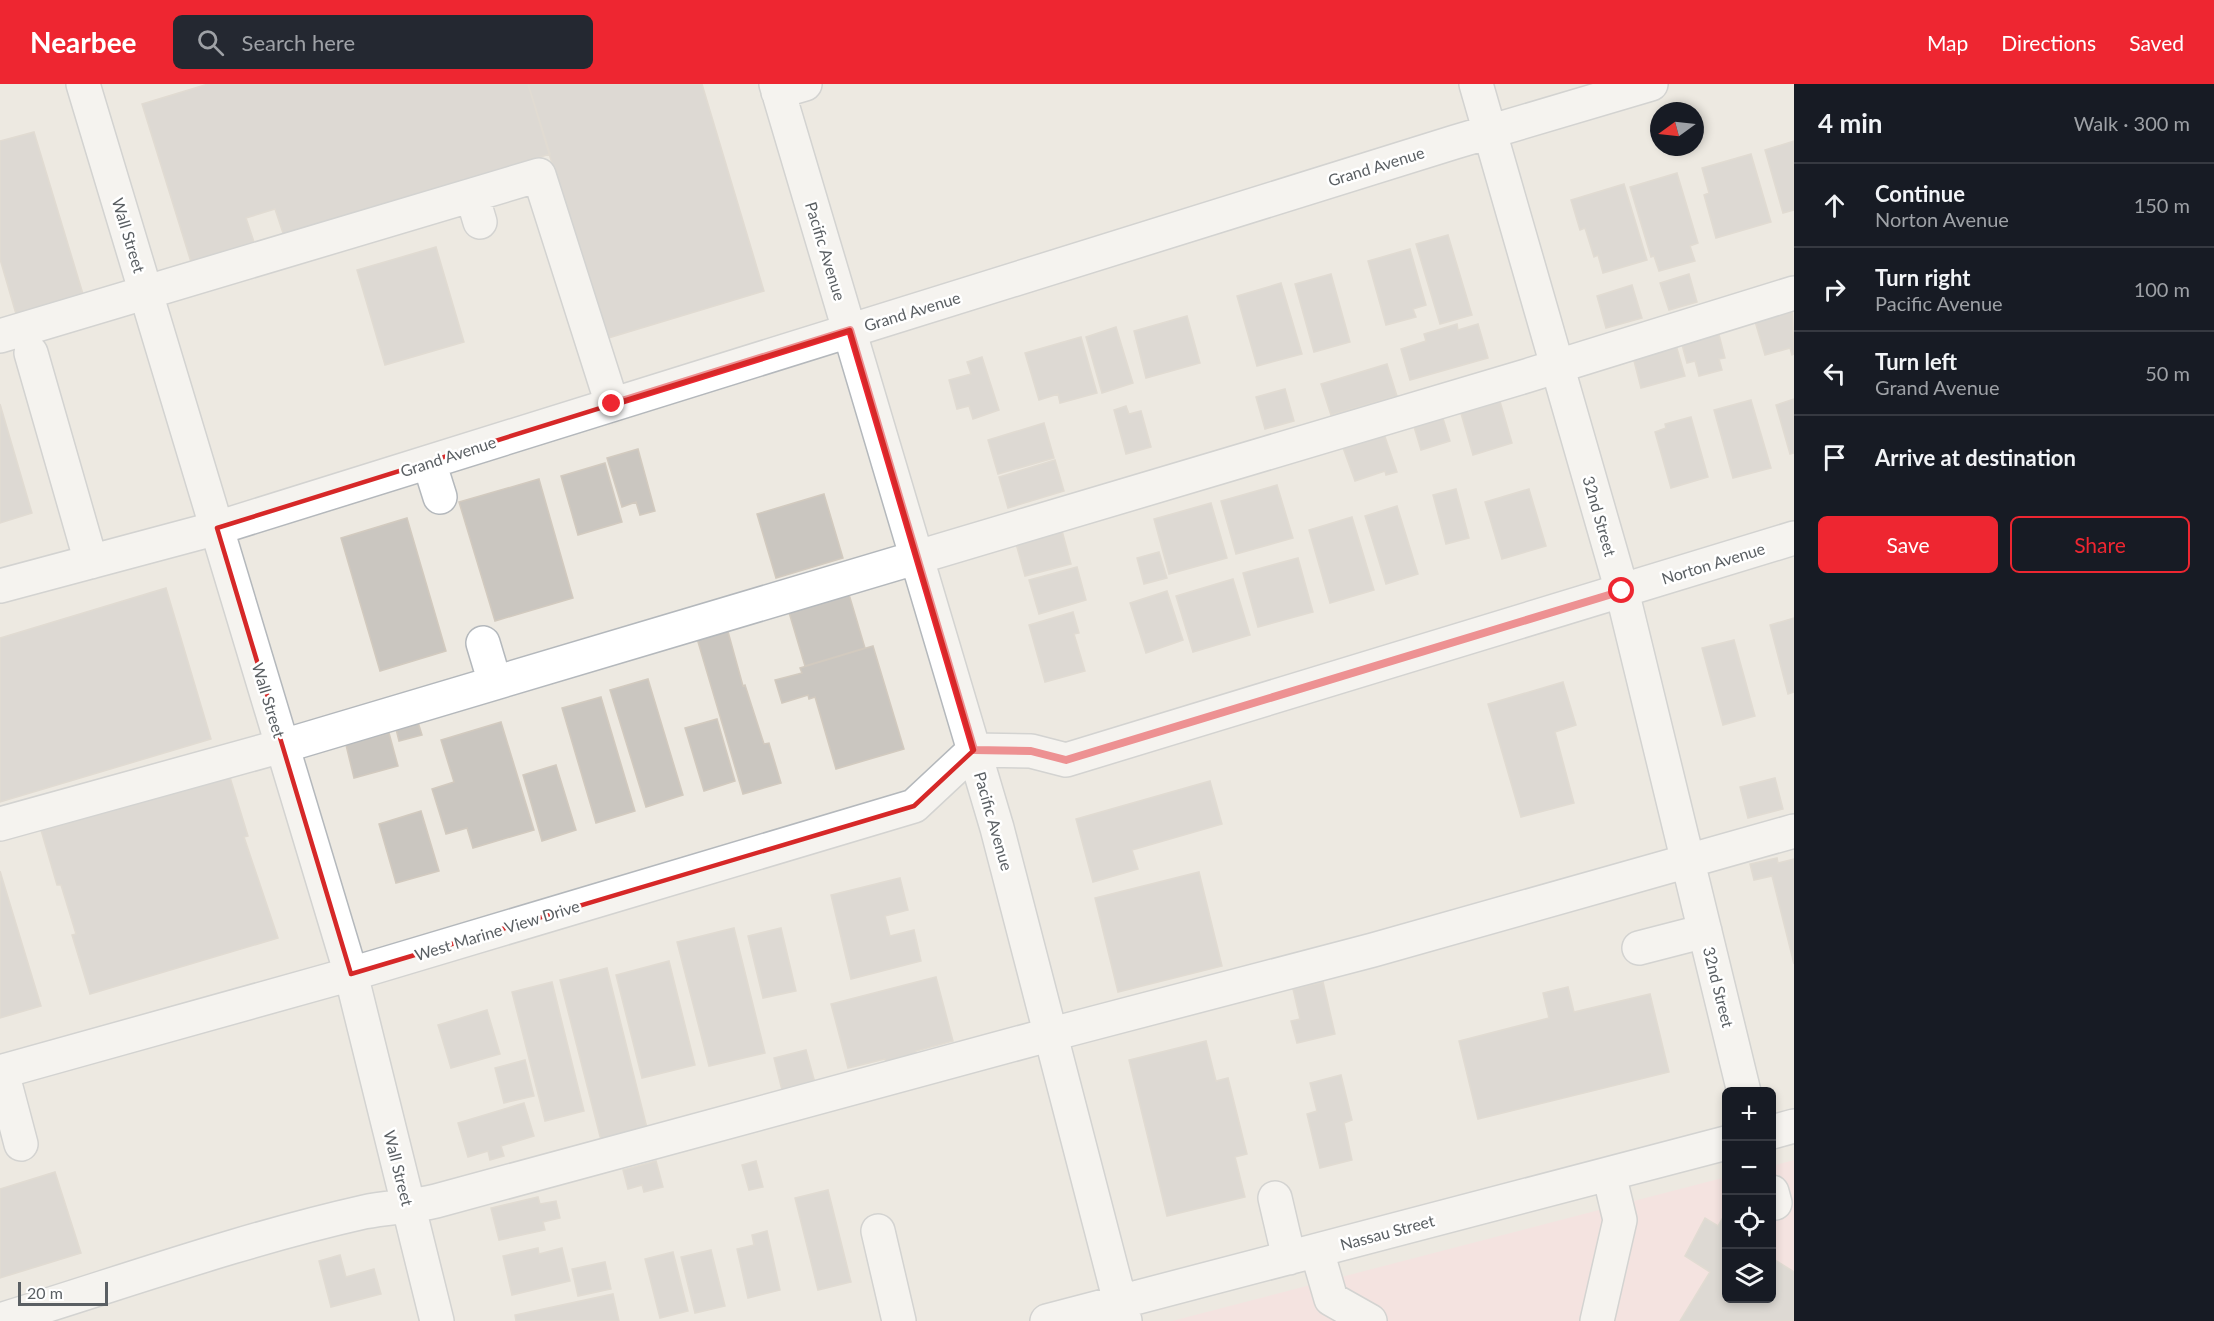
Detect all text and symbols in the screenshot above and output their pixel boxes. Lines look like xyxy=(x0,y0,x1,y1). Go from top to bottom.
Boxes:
search box xyxy=(173,15,593,69)
text: Nearbee xyxy=(30,25,137,59)
icon: search xyxy=(194,26,227,59)
text: Search here xyxy=(242,29,355,56)
text: Map xyxy=(1927,30,1968,55)
text: Directions xyxy=(2001,30,2096,55)
text: Saved xyxy=(2129,30,2184,55)
north arrow xyxy=(1650,102,1704,156)
text: 4 min xyxy=(1818,107,1882,139)
text: Walk · 300 m xyxy=(2074,111,2190,135)
street label: Grand Avenue xyxy=(1326,142,1426,190)
text: Continue xyxy=(1875,180,1965,207)
icon: ahead xyxy=(1818,189,1851,222)
text: 150 m xyxy=(2134,193,2190,217)
street label: Wall Street xyxy=(109,195,149,275)
street label: Pacific Avenue xyxy=(802,199,850,303)
text: Norton Avenue xyxy=(1875,207,2009,231)
text: Turn right xyxy=(1875,264,1970,291)
icon: right xyxy=(1818,273,1851,306)
text: 100 m xyxy=(2134,277,2190,301)
street label: Grand Avenue xyxy=(862,287,962,335)
text: Pacific Avenue xyxy=(1875,291,2003,315)
text: Turn left xyxy=(1875,348,1957,375)
icon: left xyxy=(1818,357,1851,390)
text: 50 m xyxy=(2145,361,2190,385)
text: Grand Avenue xyxy=(1875,375,2000,399)
route end xyxy=(598,390,624,416)
street label: Grand Avenue xyxy=(398,432,498,480)
icon: arrive xyxy=(1818,441,1851,474)
text: Arrive at destination xyxy=(1875,444,2076,471)
street label: 32nd Street xyxy=(1579,474,1621,559)
button: Save xyxy=(1818,516,1998,573)
button: Share xyxy=(2010,516,2190,573)
street label: Norton Avenue xyxy=(1659,538,1767,588)
route start xyxy=(1608,577,1634,603)
street label: Wall Street xyxy=(249,660,289,740)
street label: Pacific Avenue xyxy=(971,769,1017,873)
street label: West Marine View Drive xyxy=(412,896,582,964)
street label: 32nd Street xyxy=(1700,945,1738,1030)
map controls xyxy=(1722,1087,1776,1303)
button: + xyxy=(1722,1087,1776,1141)
street label: Wall Street xyxy=(380,1128,418,1208)
button: − xyxy=(1722,1141,1776,1195)
button: locate xyxy=(1722,1195,1776,1249)
street label: Nassau Street xyxy=(1338,1210,1436,1254)
button: layers xyxy=(1722,1249,1776,1303)
scale bar xyxy=(18,1279,108,1306)
text: 20 m xyxy=(27,1283,63,1302)

